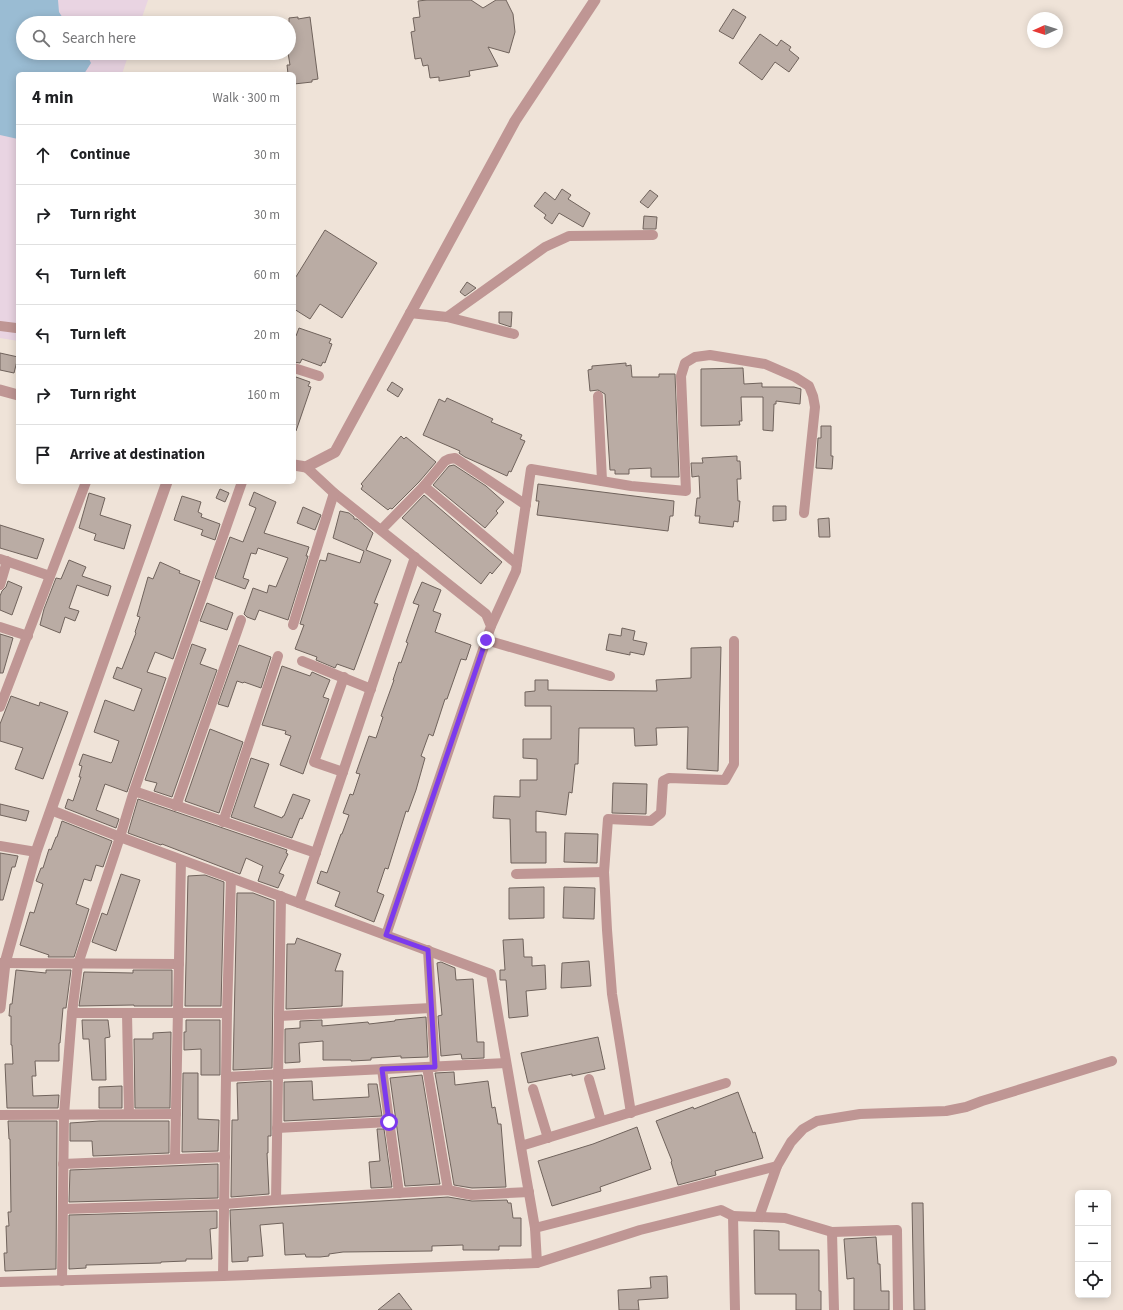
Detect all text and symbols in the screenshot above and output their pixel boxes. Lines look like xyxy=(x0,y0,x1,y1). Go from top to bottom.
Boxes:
north arrow xyxy=(1027,12,1063,48)
search box xyxy=(16,16,296,60)
icon: search xyxy=(30,27,52,49)
text: Search here xyxy=(62,28,136,49)
text: 4 min xyxy=(32,86,73,110)
text: Walk · 300 m xyxy=(212,89,280,107)
icon: ahead xyxy=(32,144,54,166)
text: Continue xyxy=(70,144,130,165)
text: 30 m xyxy=(254,146,280,164)
icon: right xyxy=(32,204,54,226)
text: Turn right xyxy=(70,204,136,225)
text: 30 m xyxy=(254,206,280,224)
icon: left xyxy=(32,264,54,286)
text: Turn left xyxy=(70,264,126,285)
text: 60 m xyxy=(254,266,280,284)
icon: left xyxy=(32,324,54,346)
text: Turn left xyxy=(70,324,126,345)
text: 20 m xyxy=(254,326,280,344)
icon: right xyxy=(32,384,54,406)
text: Turn right xyxy=(70,384,136,405)
text: 160 m xyxy=(247,386,280,404)
icon: arrive xyxy=(32,444,54,466)
text: Arrive at destination xyxy=(70,444,205,465)
route end xyxy=(477,631,495,649)
route start xyxy=(380,1113,398,1131)
map controls xyxy=(1075,1190,1111,1298)
button: + xyxy=(1075,1190,1111,1226)
button: − xyxy=(1075,1226,1111,1262)
button: locate xyxy=(1075,1262,1111,1298)

